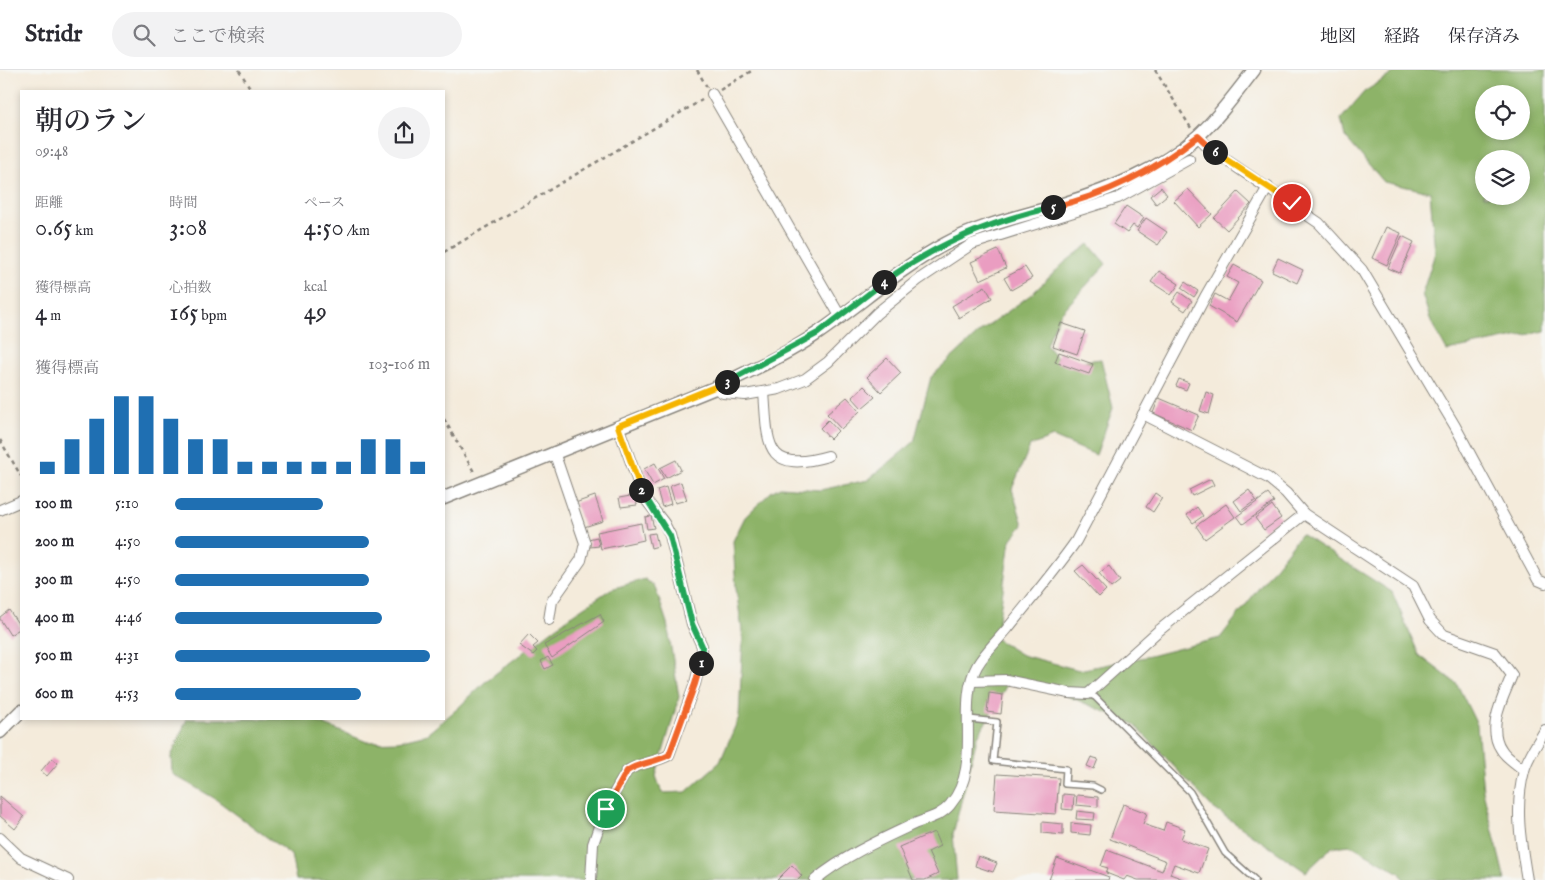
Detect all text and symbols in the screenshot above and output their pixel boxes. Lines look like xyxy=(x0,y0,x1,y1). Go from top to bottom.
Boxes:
search box xyxy=(112,12,462,57)
text: Stridr xyxy=(25,19,82,50)
icon: search xyxy=(130,21,158,49)
text: ここで検索 xyxy=(170,25,265,49)
text: 地図 xyxy=(1320,26,1356,49)
text: 経路 xyxy=(1384,26,1420,49)
text: 保存済み xyxy=(1448,26,1520,49)
map controls xyxy=(1475,85,1530,205)
button: locate xyxy=(1475,85,1530,140)
text: 朝のラン xyxy=(35,105,147,140)
button: share xyxy=(378,107,430,159)
pin: 6 xyxy=(1202,140,1228,164)
text: 09:48 xyxy=(35,142,68,162)
text: 6 xyxy=(1213,143,1218,161)
button: layers xyxy=(1475,150,1530,205)
pin xyxy=(1271,182,1313,224)
icon: check xyxy=(1278,189,1306,217)
text: 距離 xyxy=(35,194,63,212)
text: 時間 xyxy=(169,194,197,212)
text: ペース xyxy=(304,194,345,212)
pin: 5 xyxy=(1040,194,1066,220)
text: 5 xyxy=(1051,198,1056,216)
text: 0.65 xyxy=(35,212,72,244)
text: 3:08 xyxy=(169,212,207,244)
text: 4:50 xyxy=(304,212,344,244)
text: km xyxy=(72,222,94,240)
text: /km xyxy=(344,222,370,240)
pin: 4 xyxy=(872,270,896,294)
text: 4 xyxy=(881,273,888,291)
text: kcal xyxy=(304,278,327,296)
text: 獲得標高 xyxy=(35,279,91,297)
text: 心拍数 xyxy=(169,279,211,297)
text: 49 xyxy=(304,296,327,328)
text: 4 xyxy=(35,297,47,329)
text: 165 xyxy=(169,297,198,329)
text: m xyxy=(47,307,61,325)
text: bpm xyxy=(198,307,227,325)
text: 103–106 m xyxy=(369,355,430,375)
text: 獲得標高 xyxy=(35,359,99,379)
pin: 3 xyxy=(714,370,740,394)
text: 3 xyxy=(725,373,730,391)
pin: 2 xyxy=(628,478,654,502)
text: 2 xyxy=(638,481,645,499)
text: 100 m xyxy=(35,494,72,514)
text: 5:10 xyxy=(115,494,139,514)
text: 200 m xyxy=(35,532,74,552)
text: 4:50 xyxy=(115,532,141,552)
text: 300 m xyxy=(35,570,73,590)
text: 4:50 xyxy=(115,570,141,590)
text: 400 m xyxy=(35,608,74,628)
text: 4:46 xyxy=(115,608,142,628)
text: 500 m xyxy=(35,646,72,666)
text: 4:31 xyxy=(115,646,139,666)
pin: 1 xyxy=(688,650,714,676)
text: 1 xyxy=(699,654,704,672)
text: 600 m xyxy=(35,684,73,704)
text: 4:53 xyxy=(115,684,139,704)
pin xyxy=(585,788,627,830)
icon: arrive xyxy=(592,795,620,823)

